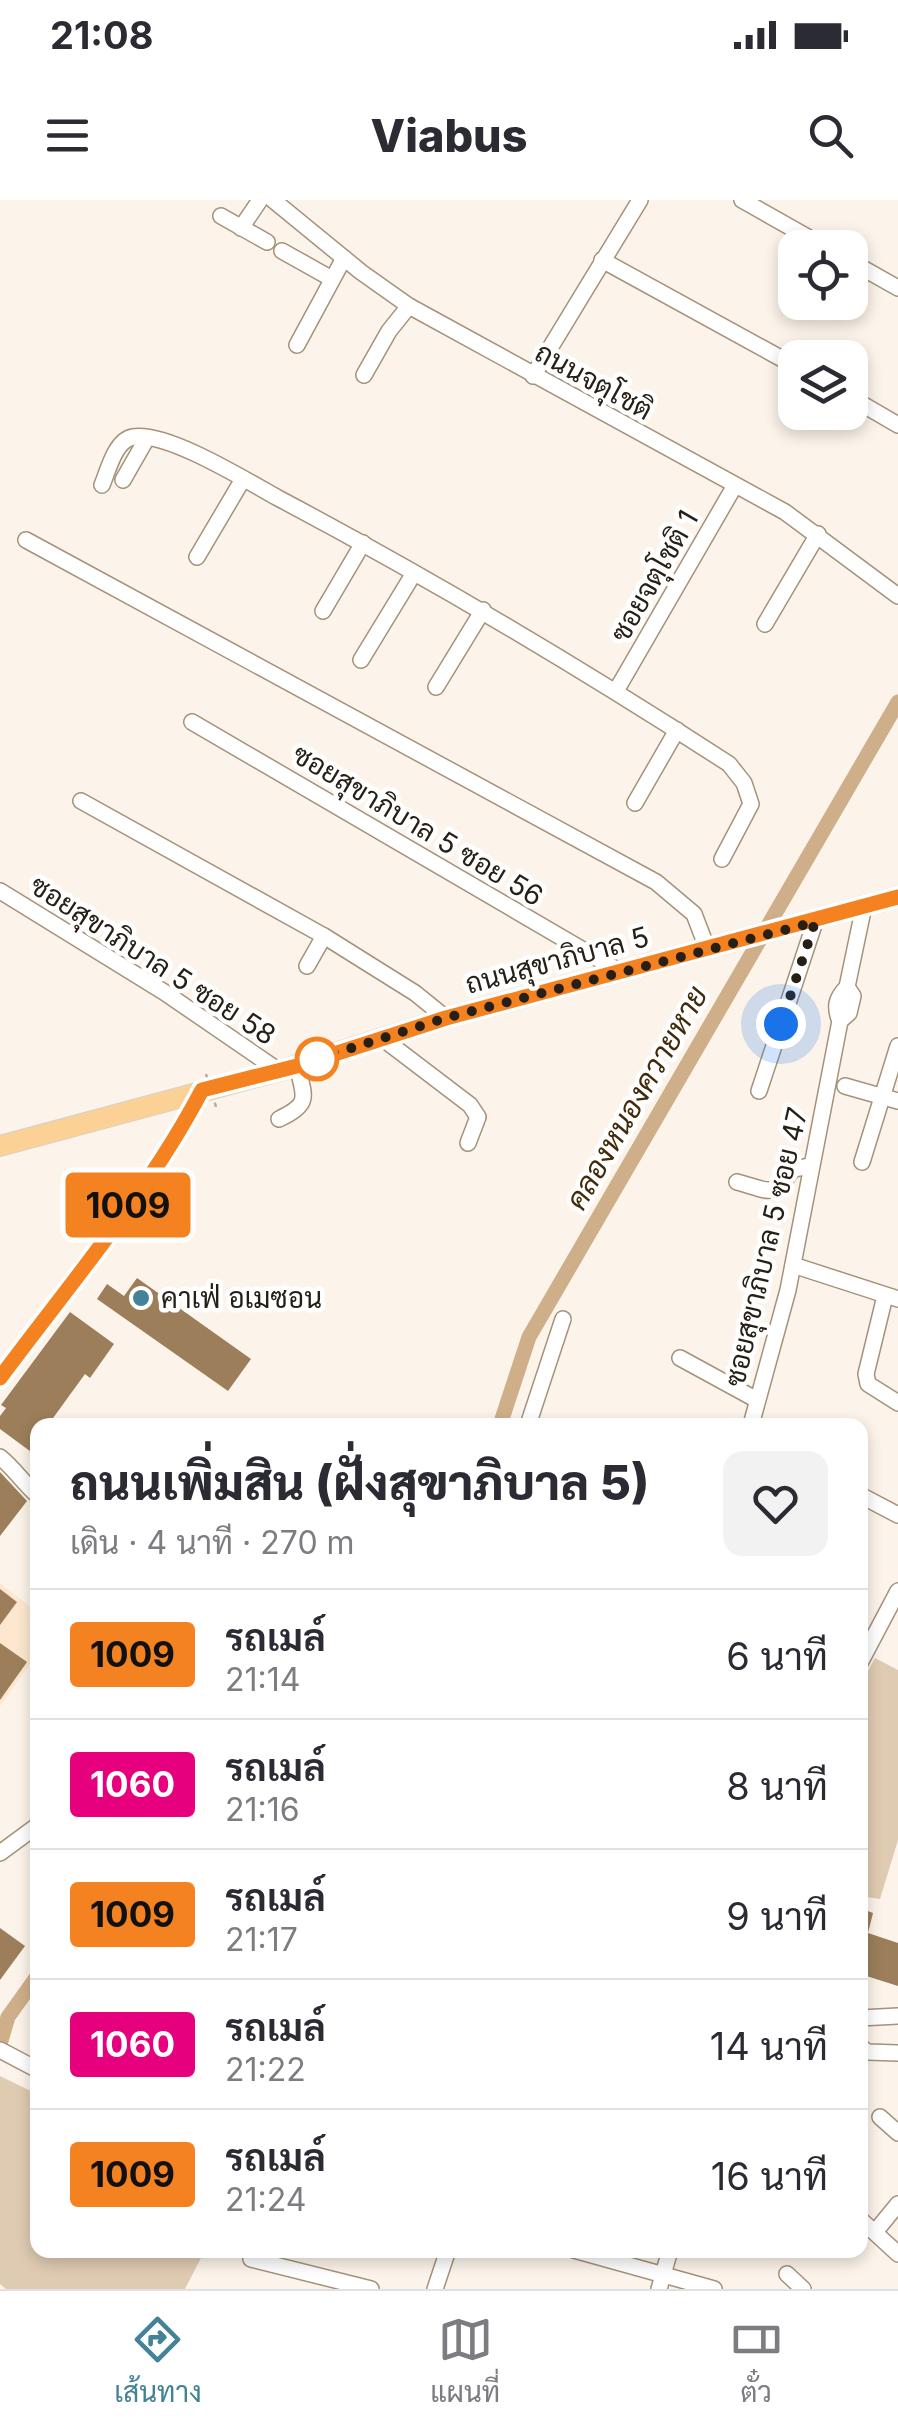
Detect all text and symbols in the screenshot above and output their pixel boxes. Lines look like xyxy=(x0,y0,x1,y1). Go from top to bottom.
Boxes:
text: 21:08 xyxy=(50,12,153,58)
icon: menu xyxy=(40,108,95,163)
text: Viabus xyxy=(371,108,527,163)
icon: search xyxy=(803,108,858,163)
map controls xyxy=(778,230,868,430)
button: locate xyxy=(778,230,868,320)
street label: ถนนจตุโชติ xyxy=(528,333,660,430)
button: layers xyxy=(778,340,868,430)
street label: ซอยจตุโชติ 1 xyxy=(601,503,708,649)
street label: ซอยสุขาภิบาล 5 ซอย 56 xyxy=(285,737,549,916)
street label: ซอยสุขาภิบาล 5 ซอย 58 xyxy=(22,868,282,1055)
street label: ถนนสุขาภิบาล 5 xyxy=(462,919,653,1004)
water label: คลองหนองควายหาย xyxy=(558,979,715,1216)
your location xyxy=(756,999,806,1049)
unlabelled marker xyxy=(296,1038,338,1080)
street label: ซอยสุขาภิบาล 5 ซอย 47 xyxy=(717,1104,818,1391)
line badge: 1009 xyxy=(58,1172,198,1238)
text: 1009 xyxy=(85,1184,171,1226)
place label: คาเฟ่ อเมซอน xyxy=(161,1281,322,1315)
marker: คาเฟ่ อเมซอน xyxy=(130,1287,152,1309)
button: heart xyxy=(723,1451,828,1556)
text: ถนนเพิ่มสิน (ฝั่งสุขาภิบาล 5) xyxy=(70,1453,649,1512)
text: เดิน · 4 นาที · 270 m xyxy=(70,1523,355,1562)
text: รถเมล์ xyxy=(225,1614,326,1660)
text: 1009 xyxy=(90,1633,175,1675)
text: 6 นาที xyxy=(726,1633,828,1679)
text: 21:14 xyxy=(225,1660,300,1699)
text: รถเมล์ xyxy=(225,1744,326,1790)
text: 1060 xyxy=(90,1763,175,1805)
text: 8 นาที xyxy=(726,1763,828,1809)
text: 21:16 xyxy=(225,1790,300,1829)
text: รถเมล์ xyxy=(225,1874,326,1920)
text: 1009 xyxy=(90,1893,175,1935)
text: 9 นาที xyxy=(726,1893,828,1939)
text: 21:17 xyxy=(225,1920,298,1959)
text: รถเมล์ xyxy=(225,2004,326,2050)
text: 1060 xyxy=(90,2023,175,2065)
text: 14 นาที xyxy=(710,2023,828,2069)
text: 21:22 xyxy=(225,2050,306,2089)
text: รถเมล์ xyxy=(225,2134,326,2180)
text: 1009 xyxy=(90,2153,175,2195)
text: 16 นาที xyxy=(711,2153,828,2199)
text: 21:24 xyxy=(225,2180,306,2219)
tab: เส้นทาง xyxy=(114,2312,202,2409)
tab: แผนที่ xyxy=(430,2312,500,2409)
tab: ตั๋ว xyxy=(729,2312,784,2409)

